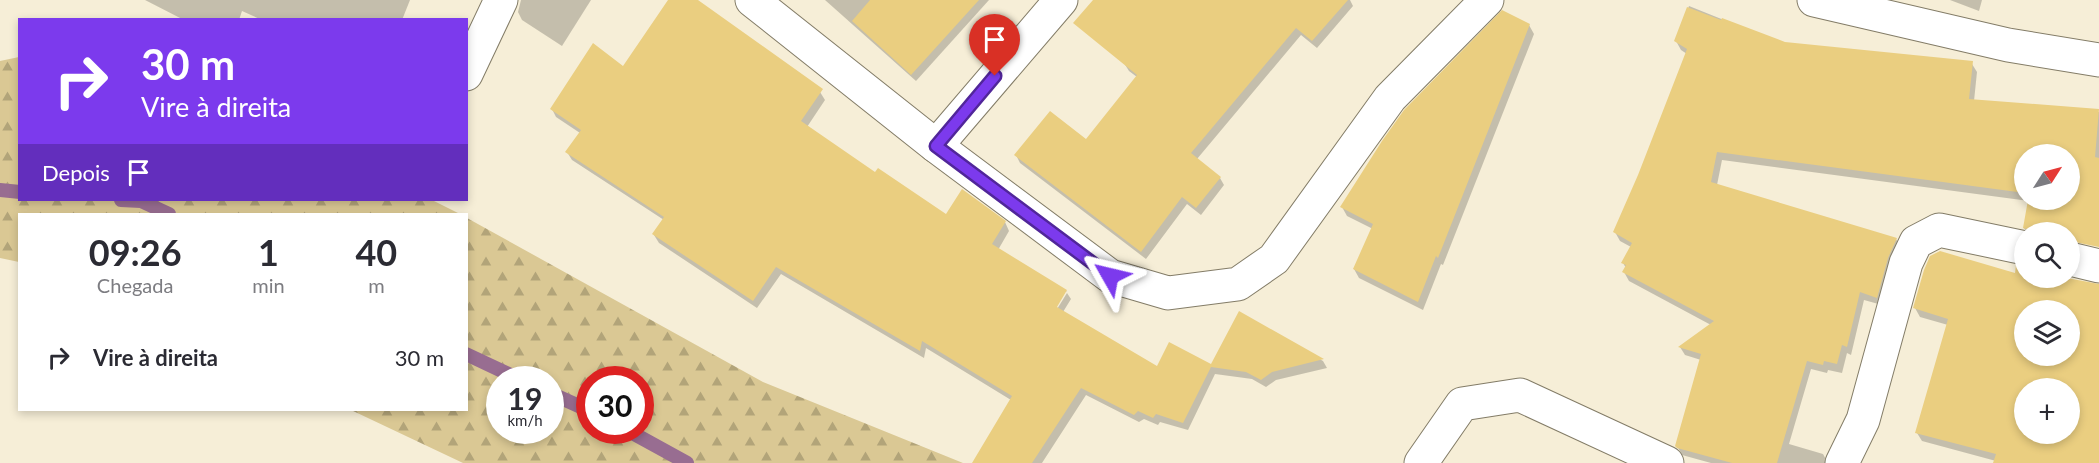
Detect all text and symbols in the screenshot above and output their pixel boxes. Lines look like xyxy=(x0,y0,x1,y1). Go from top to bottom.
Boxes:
pin xyxy=(969,14,1020,76)
icon: arrive xyxy=(978,23,1011,56)
text: 30 m xyxy=(141,39,235,89)
icon: right xyxy=(42,42,120,120)
text: Vire à direita xyxy=(141,90,291,123)
north arrow xyxy=(2014,144,2080,210)
map controls xyxy=(2014,144,2080,444)
icon: arrive xyxy=(122,156,155,189)
text: Depois xyxy=(42,159,110,186)
button: search xyxy=(2014,222,2080,288)
text: 09:26 xyxy=(89,230,182,274)
text: 1 xyxy=(258,230,279,274)
text: 40 xyxy=(355,230,397,274)
position arrow xyxy=(1078,244,1142,308)
text: Chegada xyxy=(97,273,173,297)
text: min xyxy=(252,273,285,297)
text: m xyxy=(368,273,385,297)
button: layers xyxy=(2014,300,2080,366)
icon: right xyxy=(42,341,75,374)
text: Vire à direita xyxy=(93,344,218,371)
text: 30 m xyxy=(395,344,444,371)
speed limit sign: 30 xyxy=(576,366,654,444)
button: + xyxy=(2014,378,2080,444)
text: 19 xyxy=(508,380,542,416)
text: km/h xyxy=(507,411,543,429)

